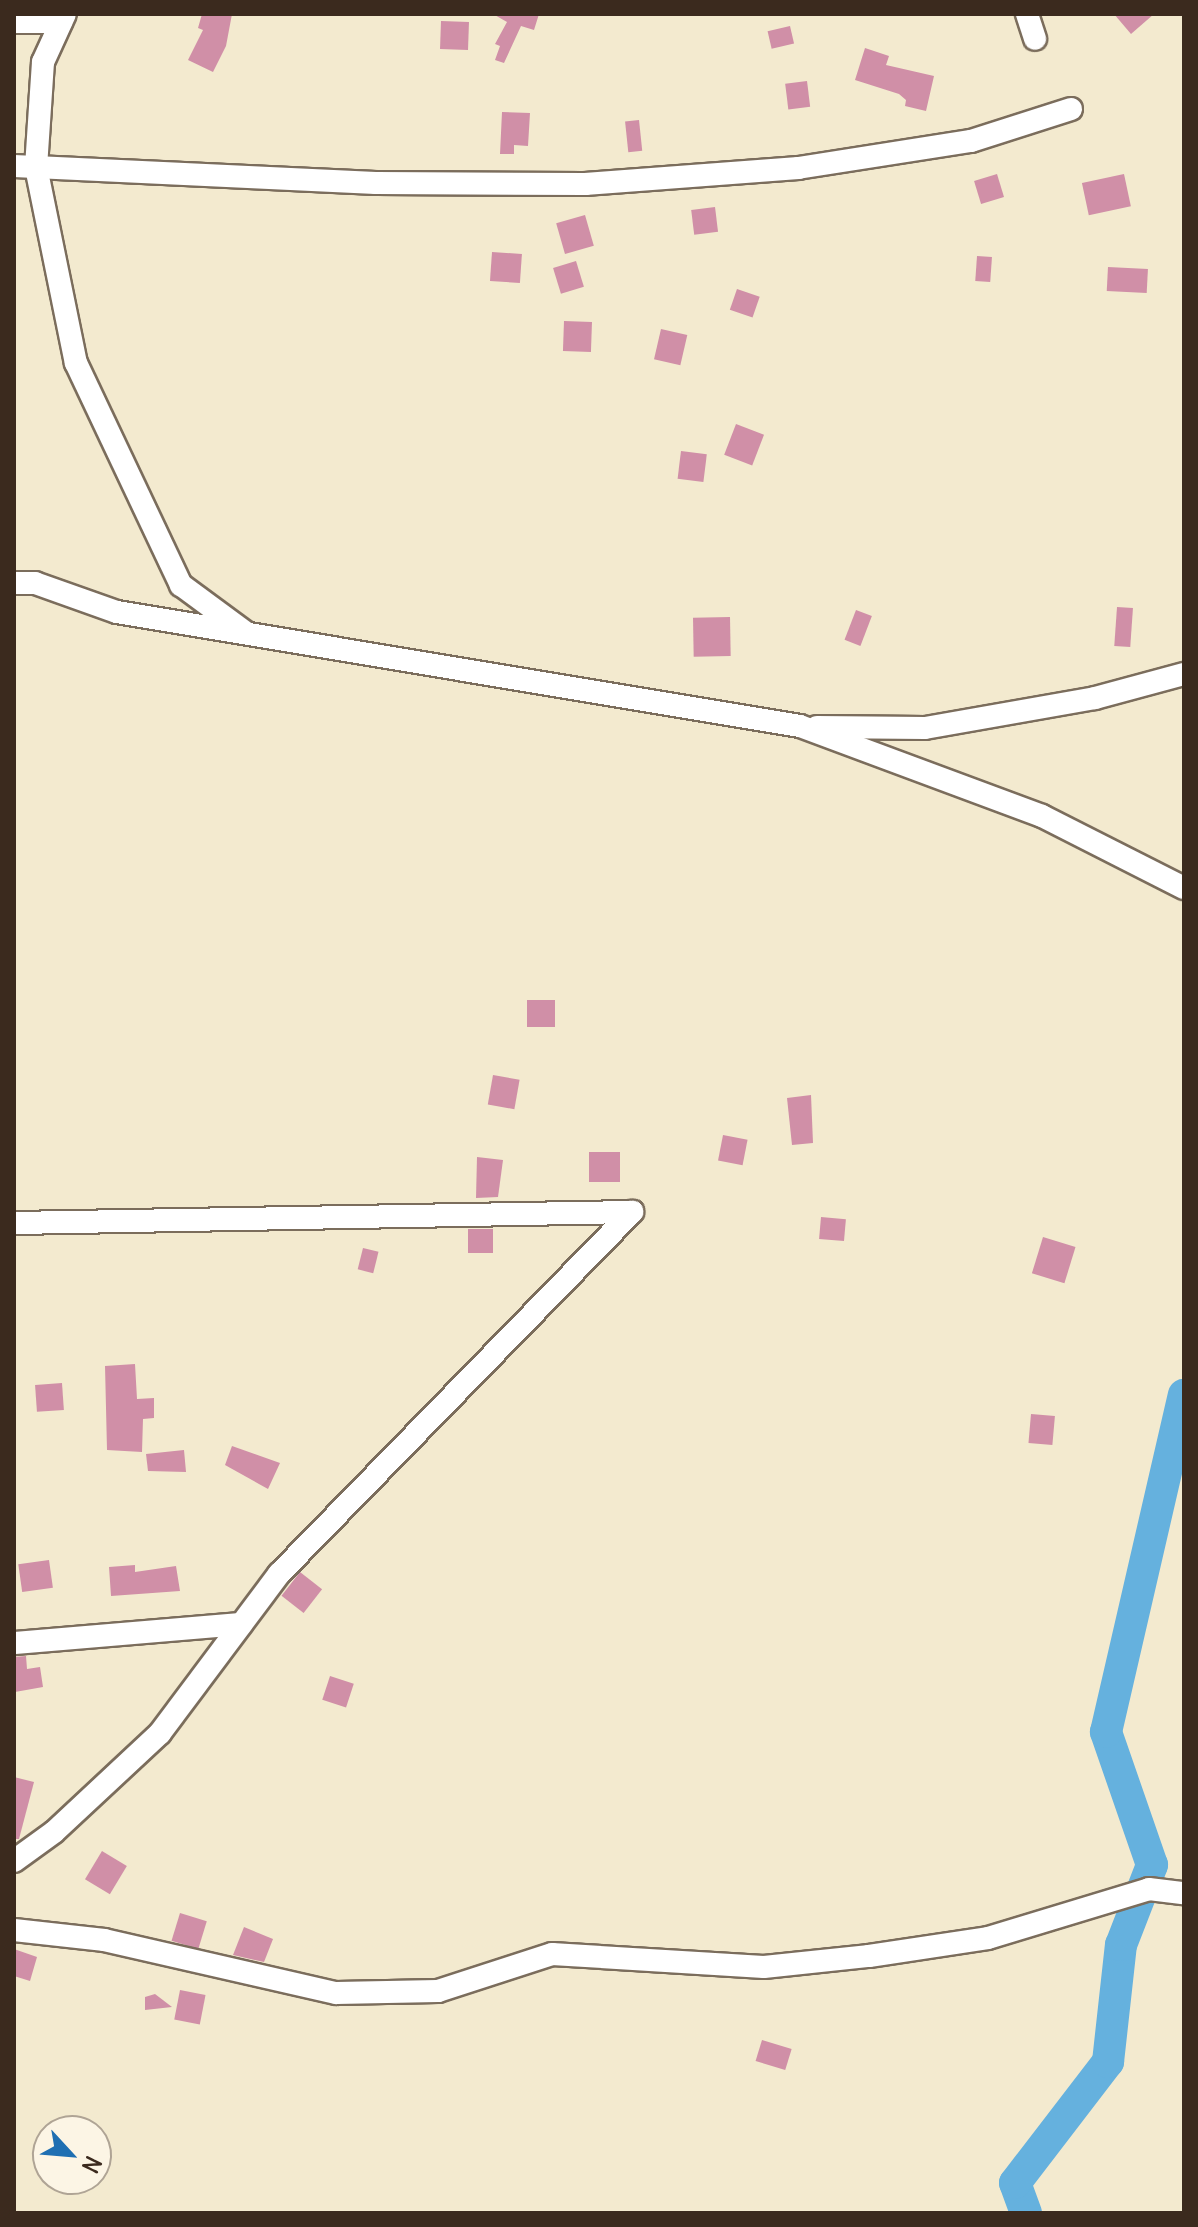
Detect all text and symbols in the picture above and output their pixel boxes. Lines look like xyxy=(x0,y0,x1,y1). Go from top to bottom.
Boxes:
north arrow xyxy=(32,2115,112,2195)
text: N xyxy=(76,2152,108,2178)

